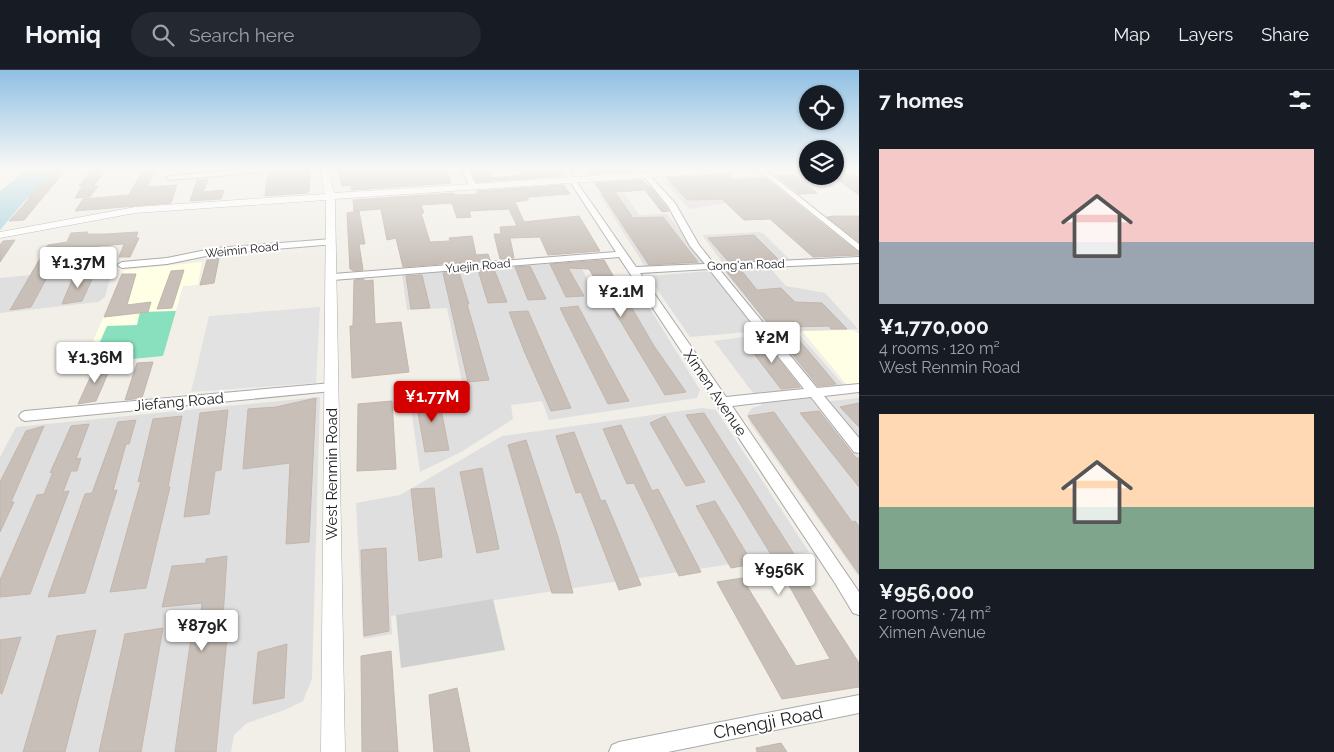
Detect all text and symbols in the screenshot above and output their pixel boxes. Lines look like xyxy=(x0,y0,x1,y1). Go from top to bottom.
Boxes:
search box xyxy=(131,12,481,57)
text: Homiq xyxy=(25,20,101,49)
icon: search xyxy=(149,21,177,49)
text: Search here xyxy=(189,24,294,46)
text: Map xyxy=(1114,24,1150,45)
text: Layers xyxy=(1178,24,1233,45)
text: Share xyxy=(1261,24,1309,45)
map controls xyxy=(799,85,844,185)
button: locate xyxy=(799,85,844,130)
icon: filters xyxy=(1286,86,1314,114)
text: 7 homes xyxy=(879,88,964,113)
button: layers xyxy=(799,140,844,185)
icon: home xyxy=(1052,181,1142,271)
street label: Weimin Road xyxy=(205,239,279,261)
pin: ¥1.37M xyxy=(37,246,119,289)
text: ¥1.37M xyxy=(51,253,105,272)
street label: Yuejin Road xyxy=(445,256,511,276)
street label: Gong'an Road xyxy=(707,257,785,273)
pin: ¥2.1M xyxy=(586,276,656,318)
text: ¥2.1M xyxy=(598,282,644,301)
text: ¥1,770,000 xyxy=(879,314,989,339)
pin: ¥2M xyxy=(748,322,796,364)
text: ¥2M xyxy=(755,328,789,347)
text: 4 rooms · 120 m² xyxy=(879,339,1000,358)
pin: ¥1.36M xyxy=(54,342,136,384)
street label: Ximen Avenue xyxy=(680,346,751,440)
text: ¥1.36M xyxy=(67,348,123,367)
text: West Renmin Road xyxy=(879,358,1020,377)
pin: ¥1.77M xyxy=(391,380,473,423)
text: ¥1.77M xyxy=(405,387,459,406)
street label: Jiefang Road xyxy=(133,389,225,415)
street label: West Renmin Road xyxy=(323,408,341,540)
icon: home xyxy=(1052,447,1142,537)
pin: ¥956K xyxy=(744,554,814,596)
text: ¥956K xyxy=(754,560,804,579)
text: ¥956,000 xyxy=(879,579,974,604)
text: 2 rooms · 74 m² xyxy=(879,604,991,623)
pin: ¥879K xyxy=(167,610,237,652)
text: ¥879K xyxy=(177,616,227,635)
text: Ximen Avenue xyxy=(879,623,986,642)
street label: Chengji Road xyxy=(711,701,825,743)

